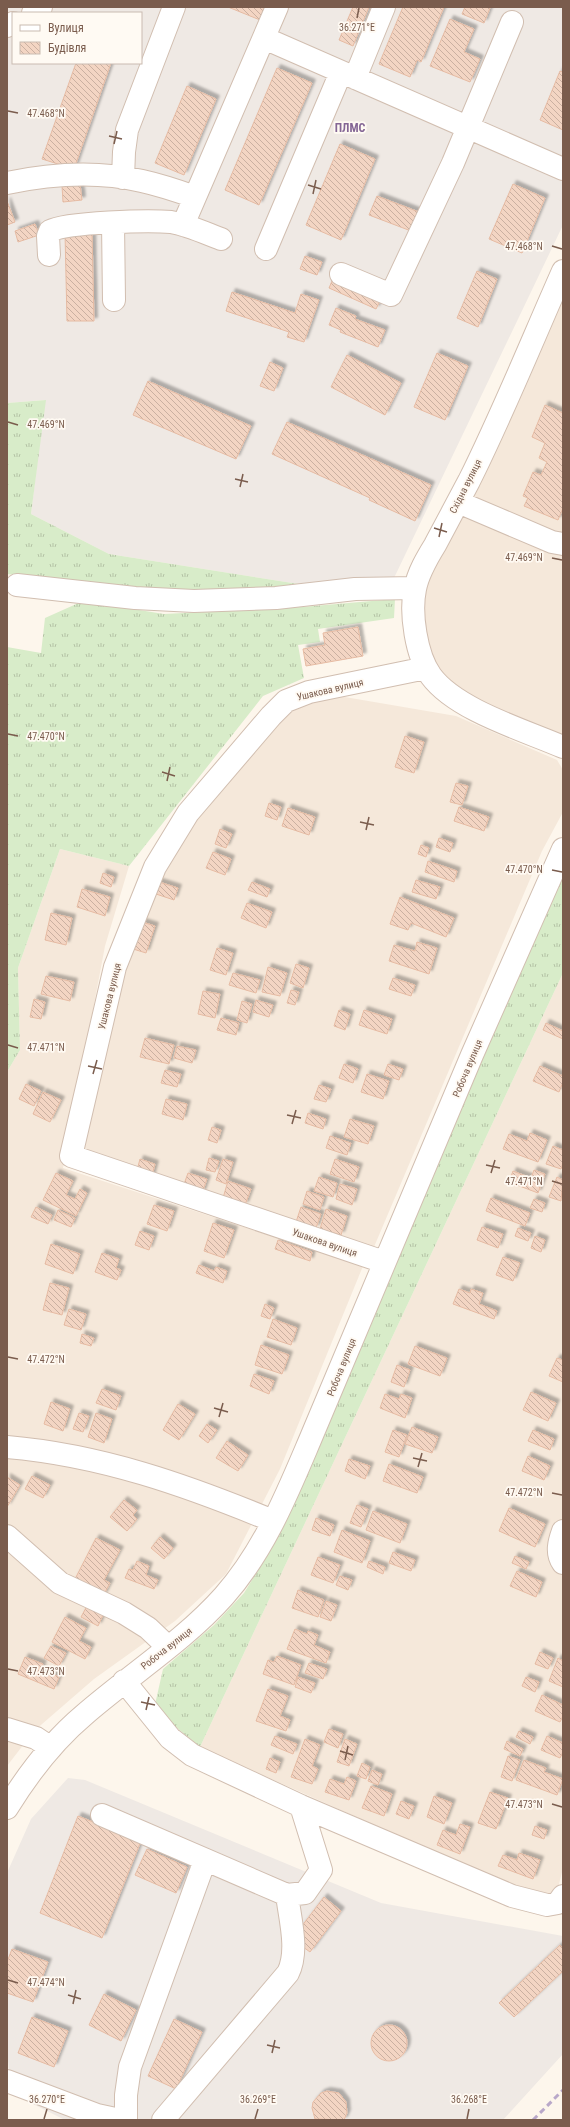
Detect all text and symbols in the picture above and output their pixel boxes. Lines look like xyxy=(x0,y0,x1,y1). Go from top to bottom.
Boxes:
legend xyxy=(12,12,142,64)
text: Вулиця xyxy=(48,21,84,35)
text: 36.271°E xyxy=(339,22,375,33)
text: Будівля xyxy=(48,41,86,55)
text: 47.468°N xyxy=(27,108,65,119)
district label: ПЛМС xyxy=(335,121,366,135)
text: 47.468°N xyxy=(505,241,543,252)
text: 47.469°N xyxy=(27,419,65,430)
street label: Східна вулиця xyxy=(447,457,484,515)
text: 47.469°N xyxy=(505,552,543,563)
street label: Ушакова вулиця xyxy=(296,676,365,702)
text: 47.470°N xyxy=(27,731,65,742)
text: 47.470°N xyxy=(505,864,543,875)
street label: Ушакова вулиця xyxy=(96,962,123,1030)
street label: Робоча вулиця xyxy=(450,1038,485,1099)
text: 47.471°N xyxy=(27,1042,65,1053)
text: 47.471°N xyxy=(505,1176,543,1187)
street label: Ушакова вулиця xyxy=(291,1226,359,1259)
street label: Робоча вулиця xyxy=(325,1336,358,1398)
text: 47.472°N xyxy=(27,1354,65,1365)
text: 47.472°N xyxy=(505,1487,543,1498)
street label: Робоча вулиця xyxy=(139,1625,194,1672)
text: 47.473°N xyxy=(27,1666,65,1677)
text: 47.473°N xyxy=(505,1799,543,1810)
text: 47.474°N xyxy=(27,1977,65,1988)
text: 36.270°E xyxy=(29,2094,65,2105)
text: 36.269°E xyxy=(240,2094,276,2105)
text: 36.268°E xyxy=(451,2094,487,2105)

